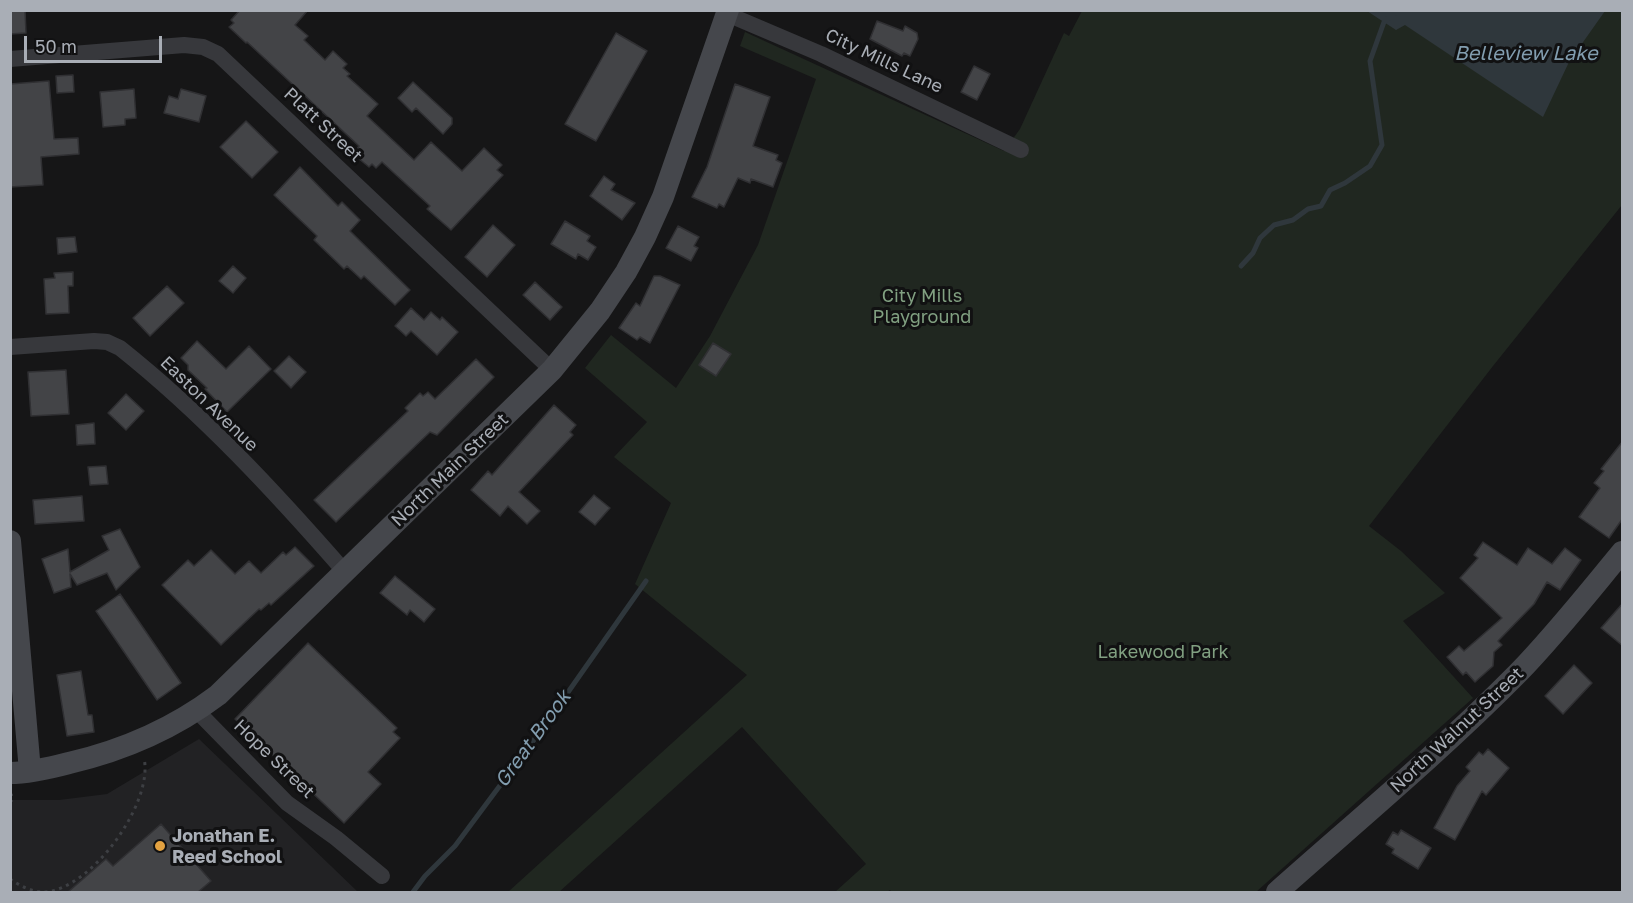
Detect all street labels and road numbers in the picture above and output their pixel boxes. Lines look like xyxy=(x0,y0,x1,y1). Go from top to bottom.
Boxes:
street label: City Mills Lane xyxy=(822,24,946,98)
street label: Platt Street xyxy=(279,83,367,167)
street label: Easton Avenue xyxy=(156,352,262,456)
street label: North Main Street xyxy=(387,409,513,531)
street label: North Walnut Street xyxy=(1386,663,1528,797)
street label: Hope Street xyxy=(229,715,319,803)

